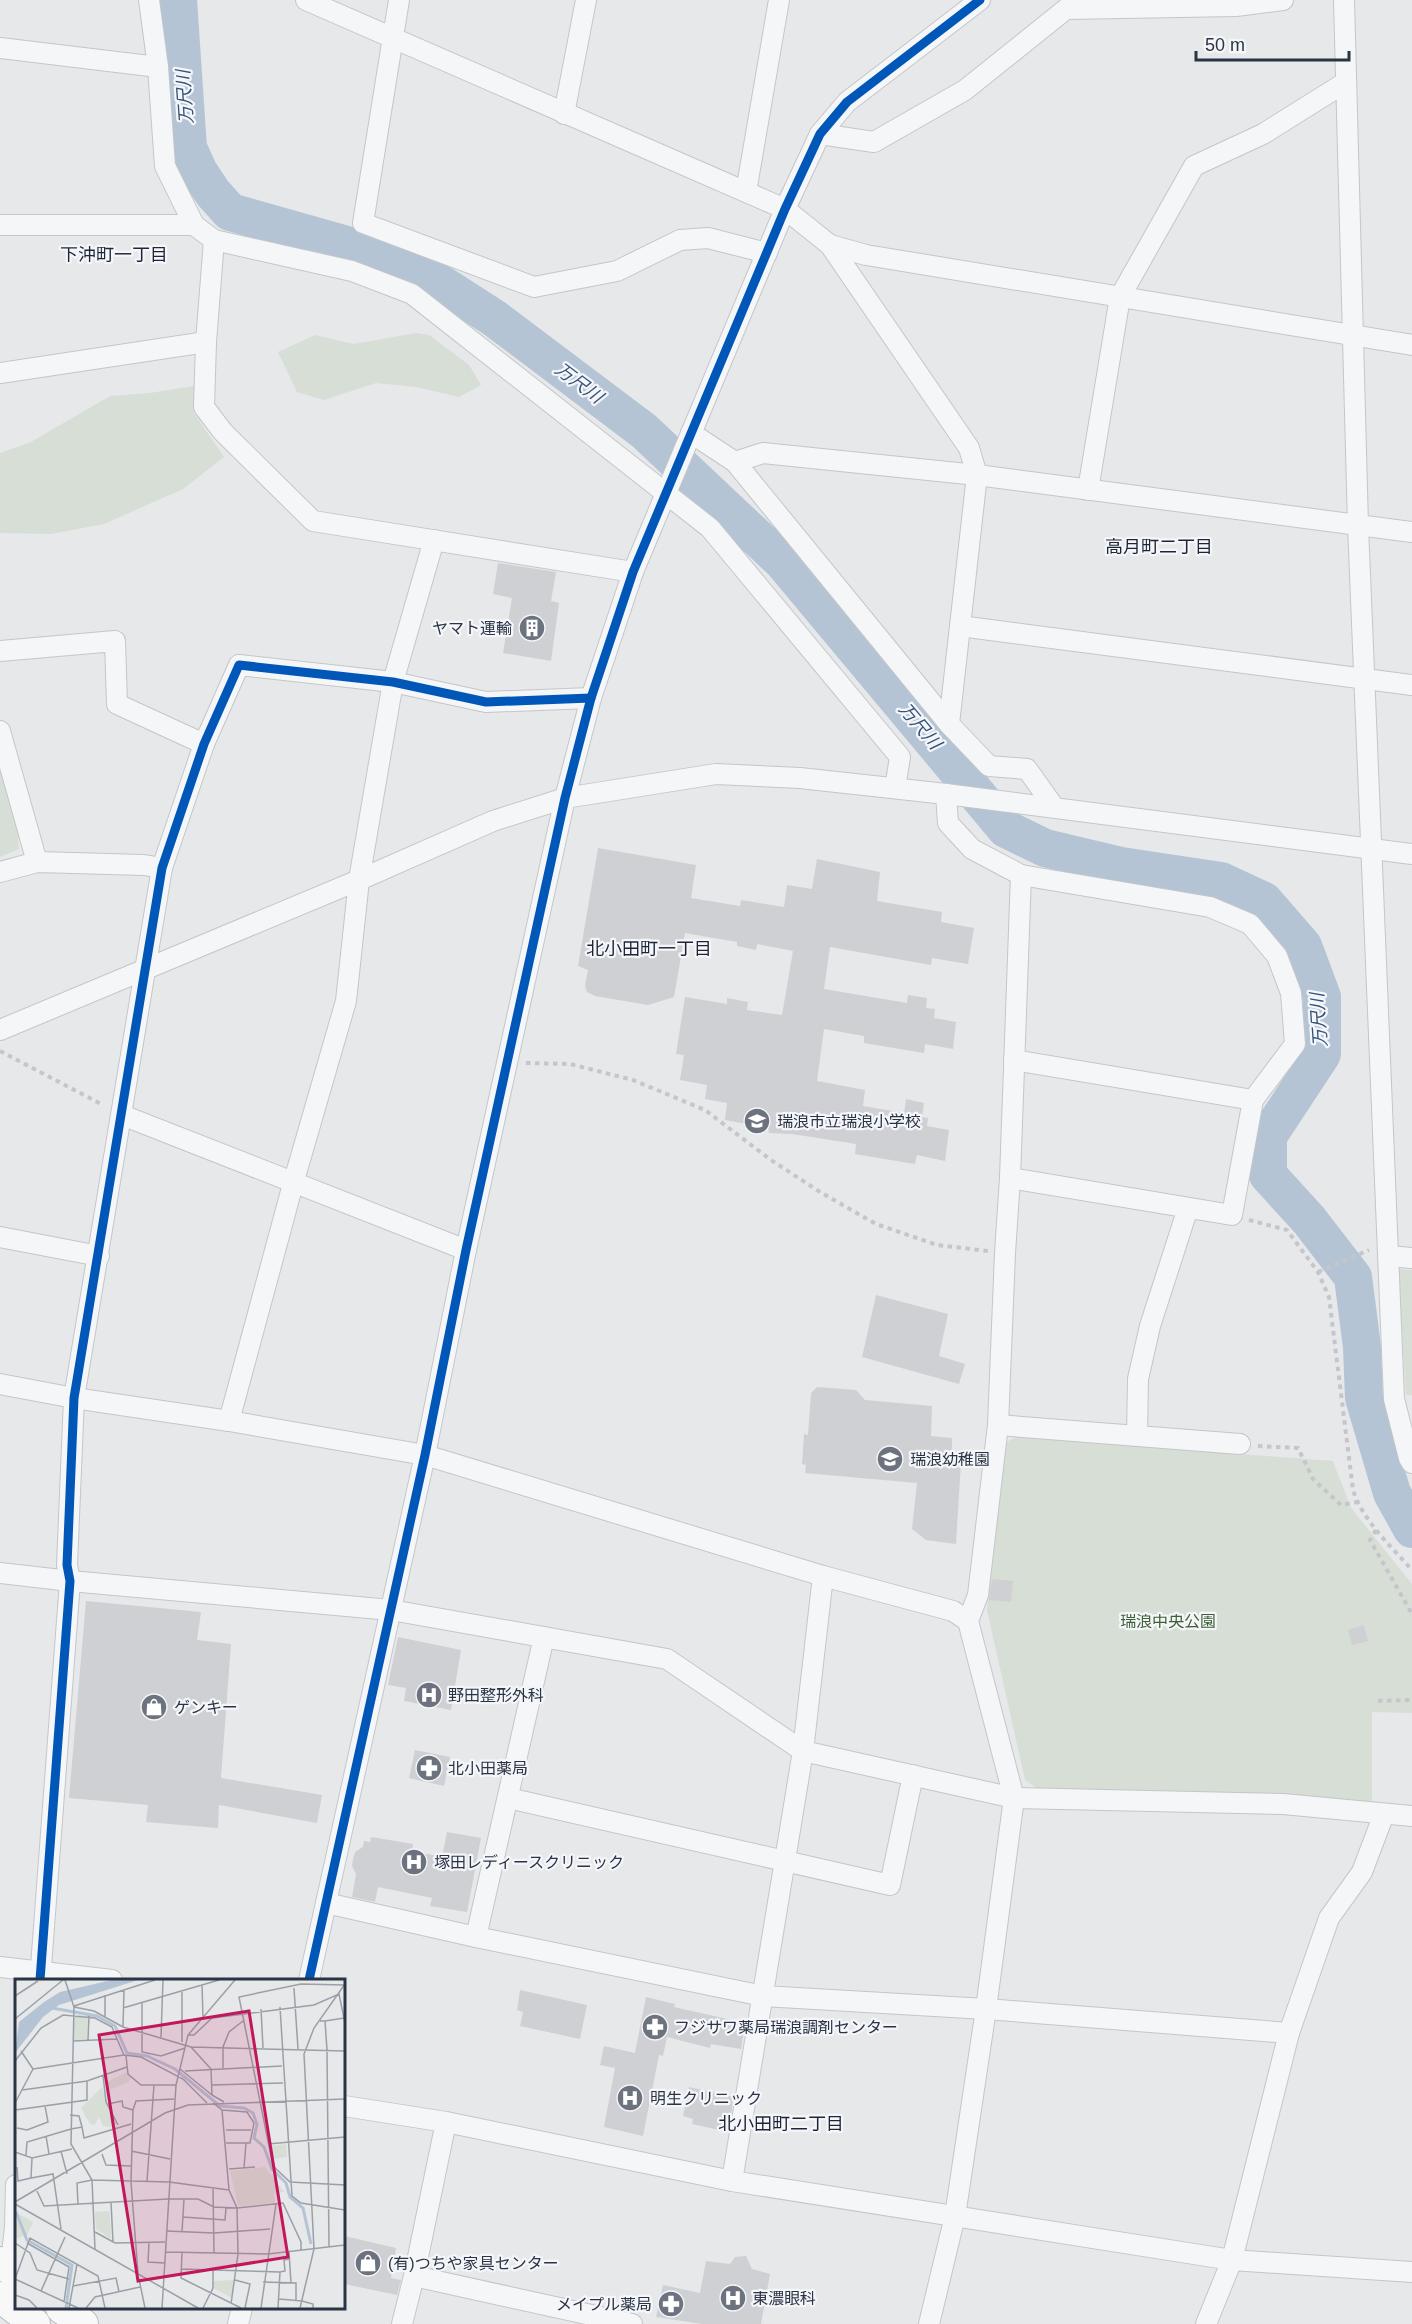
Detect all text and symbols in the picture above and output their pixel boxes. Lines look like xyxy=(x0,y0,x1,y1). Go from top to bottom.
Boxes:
scale bar xyxy=(1196,24,1349,62)
text: 50 m xyxy=(1205,35,1245,55)
water label: 万尺川 xyxy=(173,67,197,125)
district label: 下沖町一丁目 xyxy=(60,245,168,265)
water label: 万尺川 xyxy=(551,359,608,408)
district label: 高月町二丁目 xyxy=(1105,537,1213,557)
building icon: ヤマト運輸 xyxy=(517,613,547,643)
place label: ヤマト運輸 xyxy=(432,620,512,637)
water label: 万尺川 xyxy=(895,699,946,755)
district label: 北小田町一丁目 xyxy=(586,939,712,959)
water label: 万尺川 xyxy=(1307,990,1331,1048)
school or university icon: 瑞浪市立瑞浪小学校 xyxy=(742,1106,772,1136)
place label: 瑞浪市立瑞浪小学校 xyxy=(777,1113,921,1130)
school or university icon: 瑞浪幼稚園 xyxy=(875,1444,905,1474)
place label: 瑞浪幼稚園 xyxy=(910,1451,990,1468)
park label: 瑞浪中央公園 xyxy=(1120,1613,1216,1630)
hospital icon: 野田整形外科 xyxy=(414,1680,444,1710)
place label: 野田整形外科 xyxy=(448,1687,544,1704)
shop icon: ゲンキー xyxy=(139,1692,169,1722)
place label: ゲンキー xyxy=(174,1699,238,1716)
pharmacy icon: 北小田薬局 xyxy=(414,1753,444,1783)
place label: 北小田薬局 xyxy=(448,1760,528,1777)
hospital icon: 塚田レディースクリニック xyxy=(399,1847,429,1877)
place label: 塚田レディースクリニック xyxy=(434,1854,624,1871)
inset map xyxy=(15,1979,345,2309)
pharmacy icon: フジサワ薬局瑞浪調剤センター xyxy=(640,2012,670,2042)
place label: フジサワ薬局瑞浪調剤センター xyxy=(674,2019,898,2036)
hospital icon: 明生クリニック xyxy=(615,2083,645,2113)
place label: 明生クリニック xyxy=(650,2090,762,2107)
district label: 北小田町二丁目 xyxy=(718,2114,844,2134)
shop icon: (有)つちや家具センター xyxy=(353,2248,383,2278)
place label: (有)つちや家具センター xyxy=(388,2255,559,2272)
hospital icon: 東濃眼科 xyxy=(718,2283,748,2313)
pharmacy icon: メイプル薬局 xyxy=(656,2289,686,2319)
place label: 東濃眼科 xyxy=(752,2290,816,2307)
place label: メイプル薬局 xyxy=(556,2296,652,2313)

